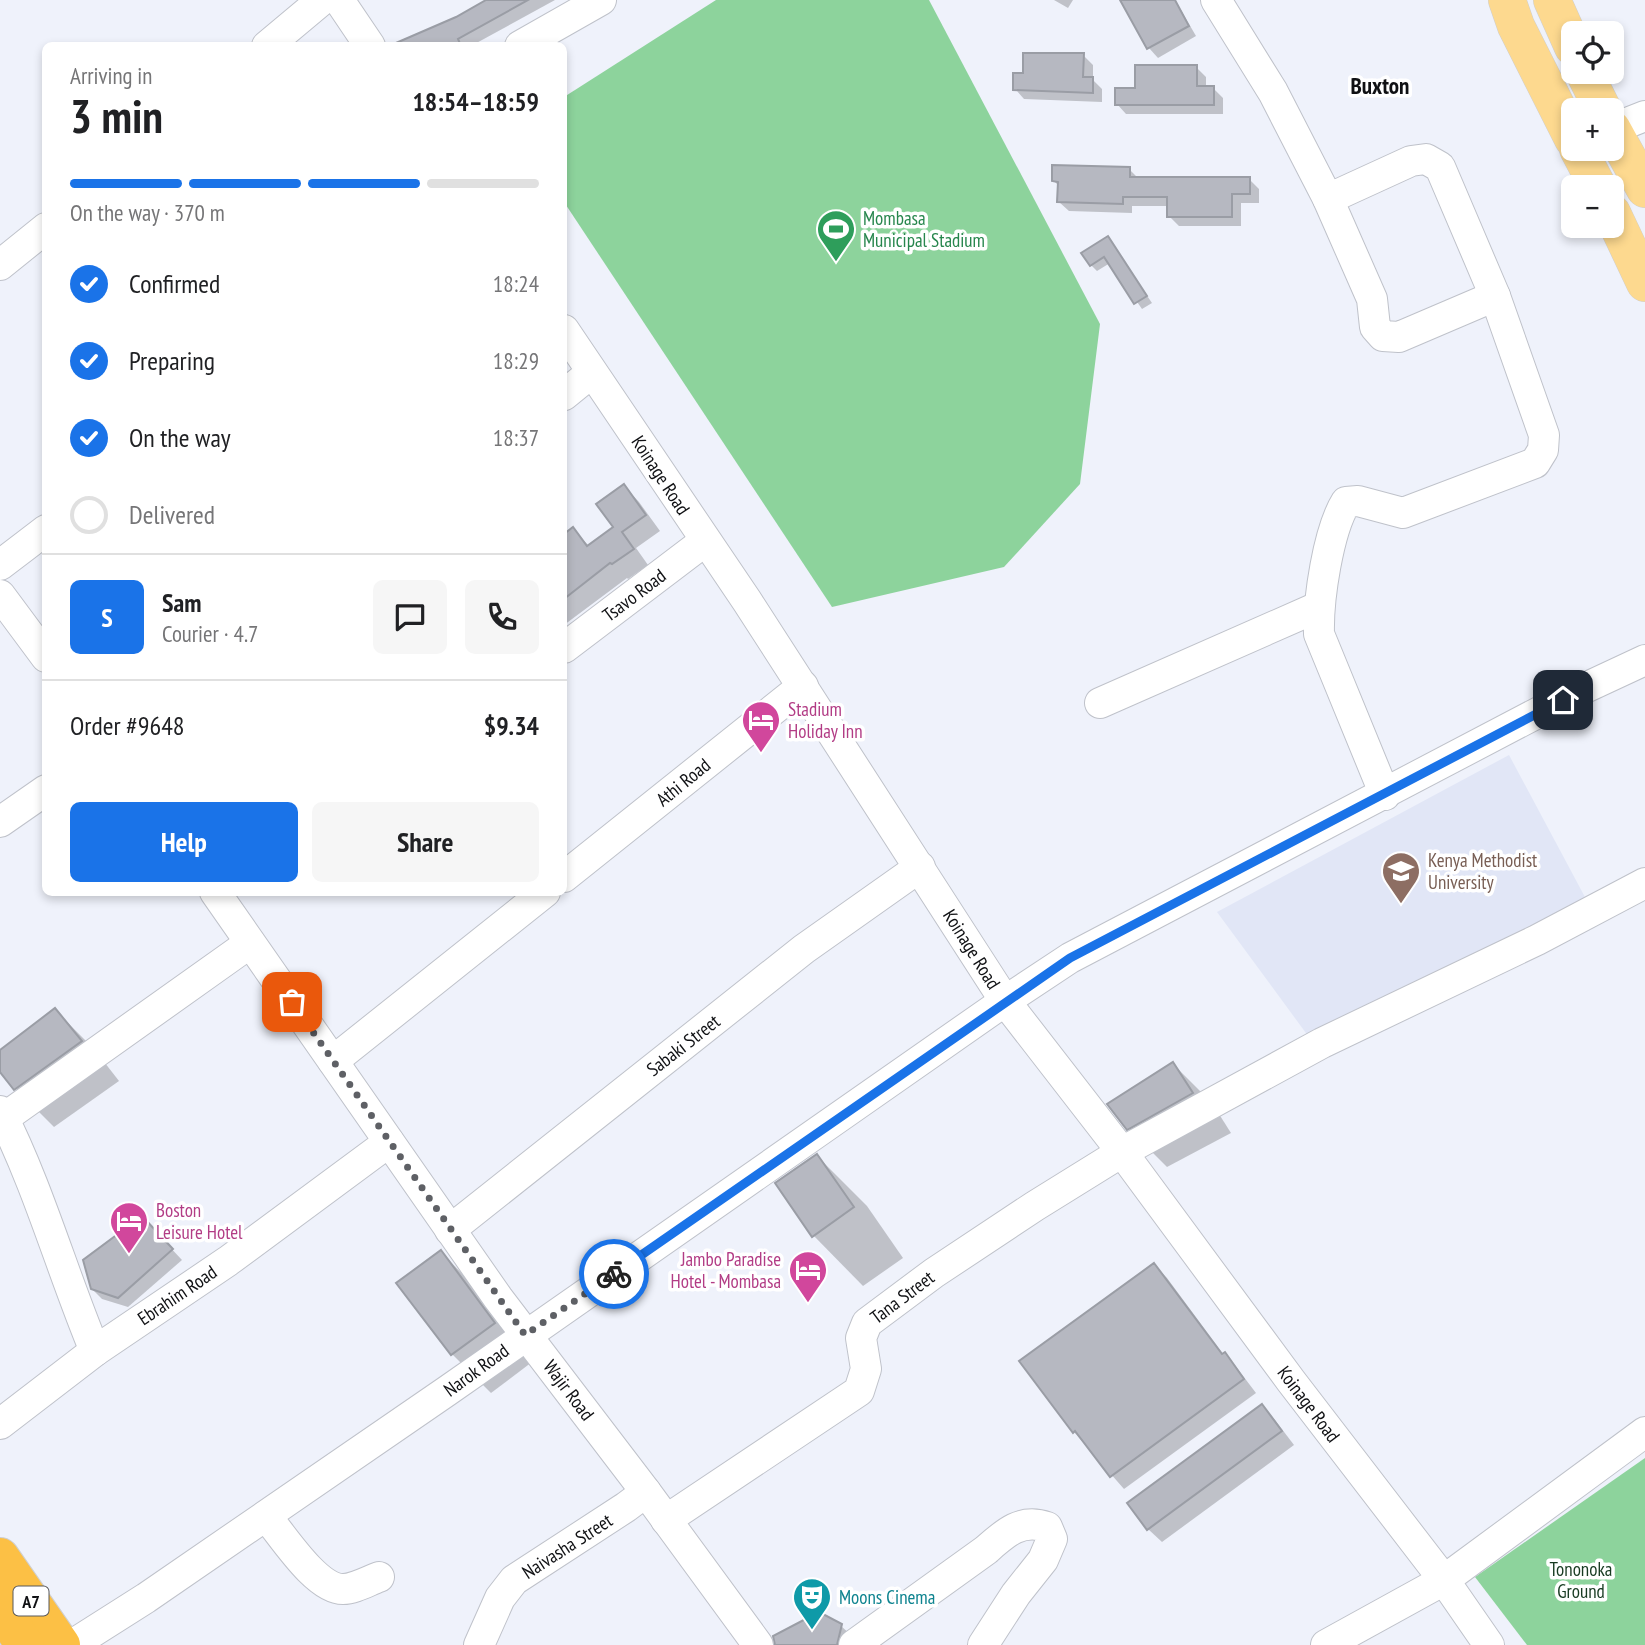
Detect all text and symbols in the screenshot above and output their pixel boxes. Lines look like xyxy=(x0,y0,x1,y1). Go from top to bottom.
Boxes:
map controls xyxy=(1561,21,1624,238)
button: locate xyxy=(1561,21,1624,84)
text: Arriving in xyxy=(70,61,152,90)
district label: Buxton xyxy=(1351,71,1409,100)
text: 18:54–18:59 xyxy=(412,85,539,118)
text: 3 min xyxy=(70,86,163,146)
button: + xyxy=(1561,98,1624,161)
button: − xyxy=(1561,175,1624,238)
text: On the way · 370 m xyxy=(70,198,225,227)
place label: Mombasa Municipal Stadium xyxy=(863,206,985,252)
sports icon: Mombasa Municipal Stadium xyxy=(815,208,857,263)
icon: check xyxy=(70,265,108,303)
text: Confirmed xyxy=(129,267,220,300)
text: 18:24 xyxy=(493,269,539,298)
icon: check xyxy=(70,342,108,380)
text: Preparing xyxy=(129,344,215,377)
text: 18:29 xyxy=(493,346,539,375)
icon: check xyxy=(70,419,108,457)
text: On the way xyxy=(129,421,231,454)
text: 18:37 xyxy=(493,423,539,452)
street label: Koinage Road xyxy=(627,431,695,519)
text: Delivered xyxy=(129,498,215,531)
street label: Tsavo Road xyxy=(598,563,670,627)
button: chat xyxy=(373,580,447,654)
button: phone xyxy=(465,580,539,654)
text: Sam xyxy=(162,586,201,619)
text: S xyxy=(101,601,113,634)
text: Courier · 4.7 xyxy=(162,619,258,648)
pin xyxy=(1533,670,1593,730)
icon: home xyxy=(1544,681,1582,719)
place label: Stadium Holiday Inn xyxy=(788,697,863,743)
hotel icon: Stadium Holiday Inn xyxy=(740,699,782,754)
text: Order #9648 xyxy=(70,709,185,742)
text: $9.34 xyxy=(484,709,539,742)
street label: Athi Road xyxy=(651,753,715,811)
button: Help xyxy=(70,802,298,882)
button: Share xyxy=(312,802,539,882)
place label: Kenya Methodist University xyxy=(1428,848,1538,894)
school or university icon: Kenya Methodist University xyxy=(1380,850,1422,905)
street label: Koinage Road xyxy=(938,905,1006,993)
pin xyxy=(262,972,322,1032)
icon: bag xyxy=(273,983,311,1021)
street label: Sabaki Street xyxy=(642,1008,725,1081)
place label: Boston Leisure Hotel xyxy=(156,1198,243,1244)
hotel icon: Boston Leisure Hotel xyxy=(108,1200,150,1255)
courier xyxy=(579,1239,649,1309)
place label: Jambo Paradise Hotel - Mombasa xyxy=(671,1247,781,1293)
hotel icon: Jambo Paradise Hotel - Mombasa xyxy=(787,1249,829,1304)
icon: bike xyxy=(595,1255,633,1293)
street label: Ebrahim Road xyxy=(133,1260,221,1330)
street label: Tana Street xyxy=(865,1265,939,1329)
street label: Narok Road xyxy=(439,1338,513,1402)
street label: Wajir Road xyxy=(538,1355,600,1425)
street label: Koinage Road xyxy=(1273,1361,1345,1447)
street label: Naivasha Street xyxy=(517,1508,617,1584)
park label: Tononoka Ground xyxy=(1550,1557,1612,1603)
theatre icon: Moons Cinema xyxy=(791,1576,833,1631)
place label: Moons Cinema xyxy=(839,1585,935,1609)
road number: A7 xyxy=(14,1586,48,1616)

